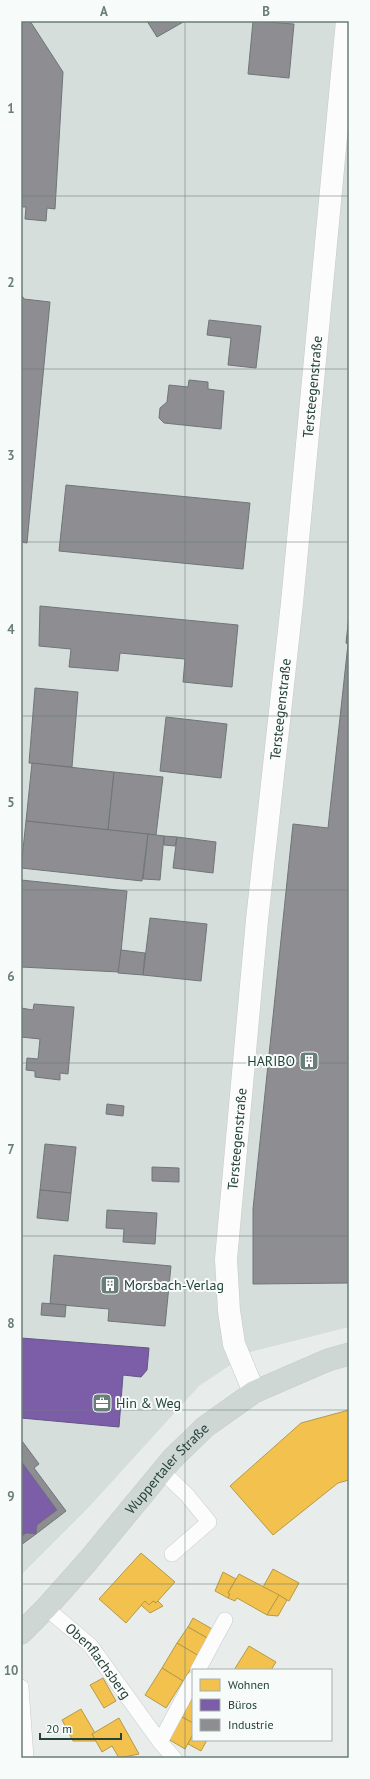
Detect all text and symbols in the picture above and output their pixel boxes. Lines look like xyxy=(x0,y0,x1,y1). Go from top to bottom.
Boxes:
text: A xyxy=(100,3,108,20)
text: B xyxy=(262,3,270,20)
text: 1 xyxy=(7,100,15,117)
text: 2 xyxy=(7,274,15,291)
street label: Tersteegenstraße xyxy=(299,335,326,439)
text: 3 xyxy=(7,447,15,464)
text: 4 xyxy=(7,621,15,638)
street label: Tersteegenstraße xyxy=(266,657,295,761)
text: 5 xyxy=(7,794,15,811)
text: 6 xyxy=(7,968,15,985)
building icon: HARIBO xyxy=(298,1050,320,1072)
place label: HARIBO xyxy=(247,1052,295,1070)
street label: Tersteegenstraße xyxy=(223,1087,251,1191)
text: 7 xyxy=(7,1141,15,1158)
building icon: Morsbach-Verlag xyxy=(99,1274,121,1296)
place label: Morsbach-Verlag xyxy=(124,1276,224,1294)
text: 8 xyxy=(7,1315,15,1332)
office icon: Hin & Weg xyxy=(91,1392,113,1414)
place label: Hin & Weg xyxy=(116,1394,181,1412)
street label: Wuppertaler Straße xyxy=(121,1419,213,1518)
text: 9 xyxy=(7,1488,15,1505)
street label: Obenflachsberg xyxy=(62,1619,135,1703)
text: 10 xyxy=(4,1662,18,1679)
legend xyxy=(192,1669,332,1741)
text: Wohnen xyxy=(228,1677,270,1692)
text: Büros xyxy=(228,1697,257,1712)
scale bar xyxy=(40,1715,121,1741)
text: Industrie xyxy=(228,1717,274,1732)
text: 20 m xyxy=(46,1721,72,1736)

